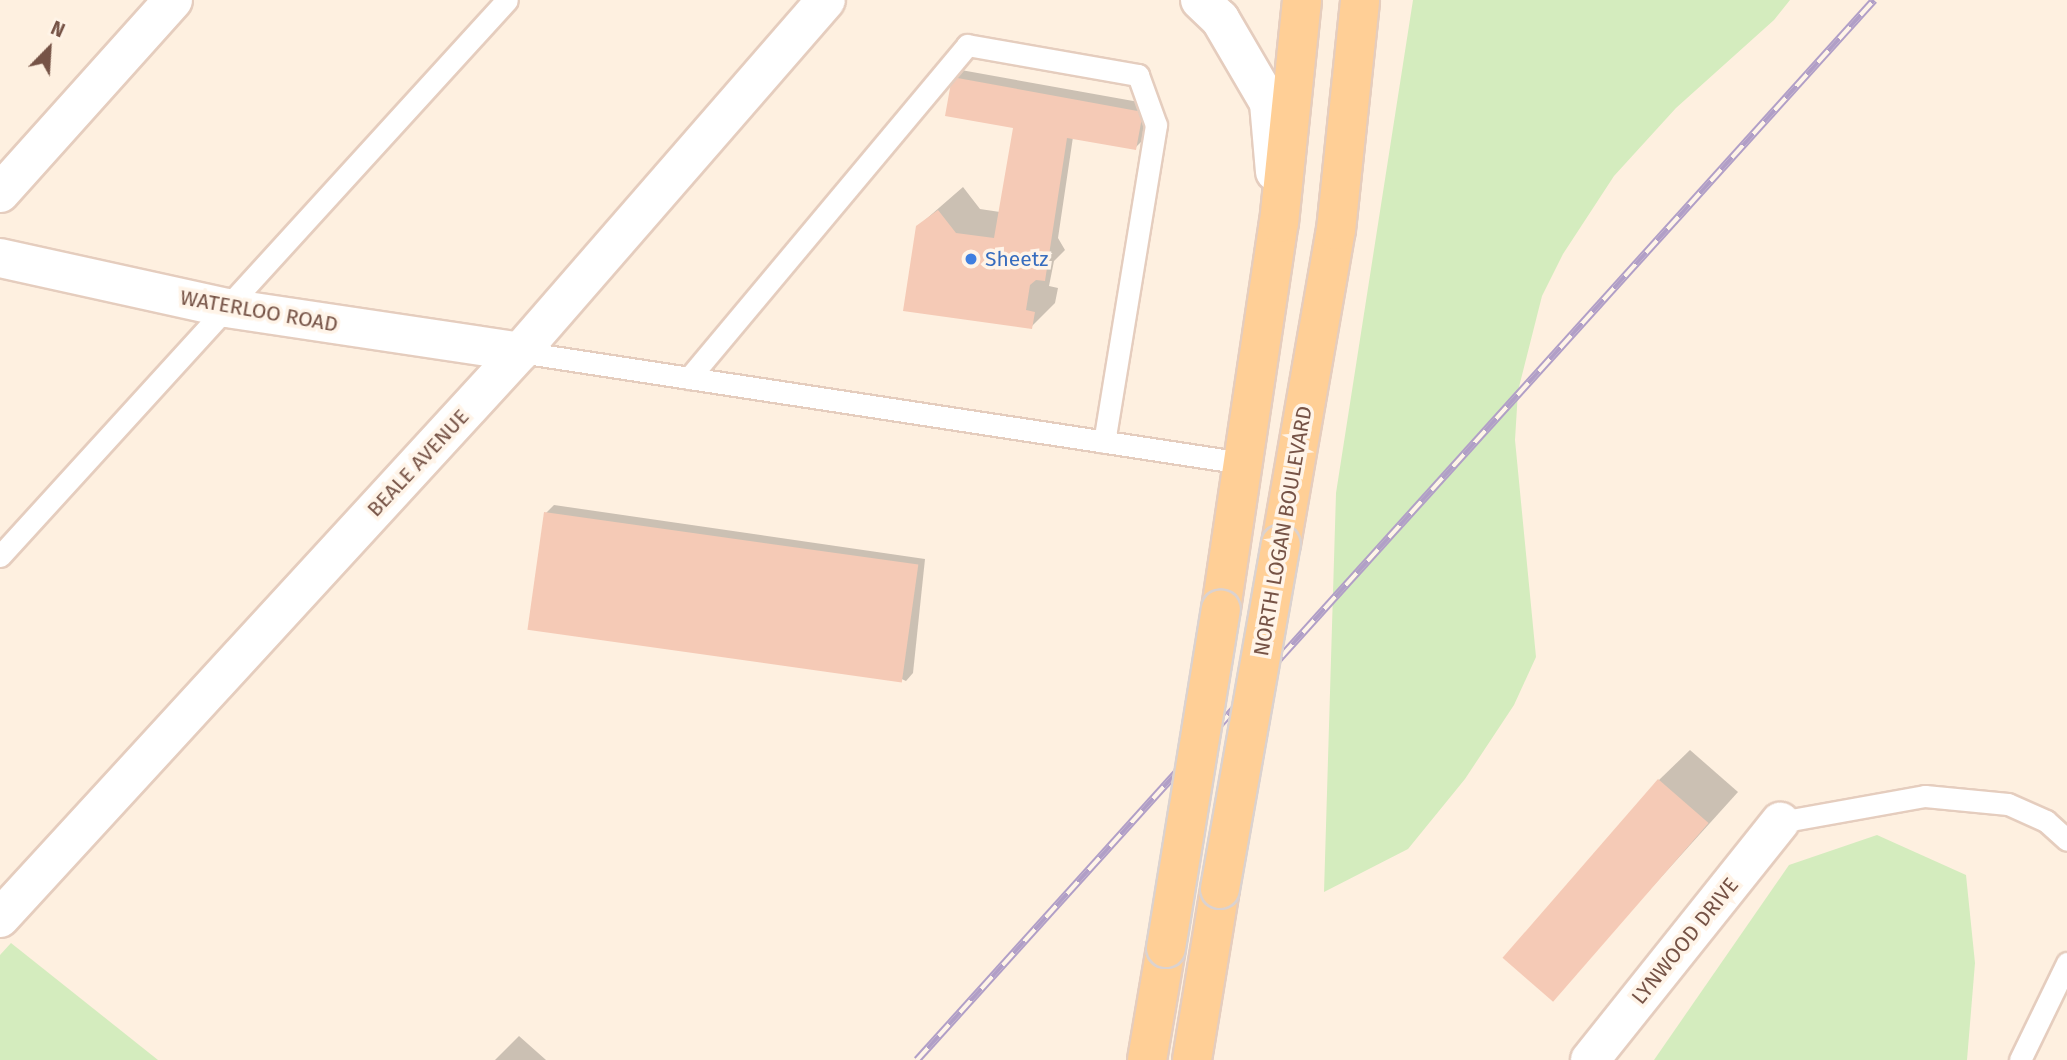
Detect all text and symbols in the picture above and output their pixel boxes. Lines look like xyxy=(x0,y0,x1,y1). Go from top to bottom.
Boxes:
north arrow xyxy=(14,14,84,84)
text: N xyxy=(47,16,68,42)
place label: Sheetz xyxy=(985,246,1048,272)
marker: Sheetz xyxy=(963,251,979,267)
street label: WATERLOO ROAD xyxy=(178,285,340,337)
street label: BEALE AVENUE xyxy=(362,404,474,522)
street label: NORTH LOGAN BOULEVARD xyxy=(1249,404,1317,658)
street label: LYNWOOD DRIVE xyxy=(1626,873,1744,1009)

